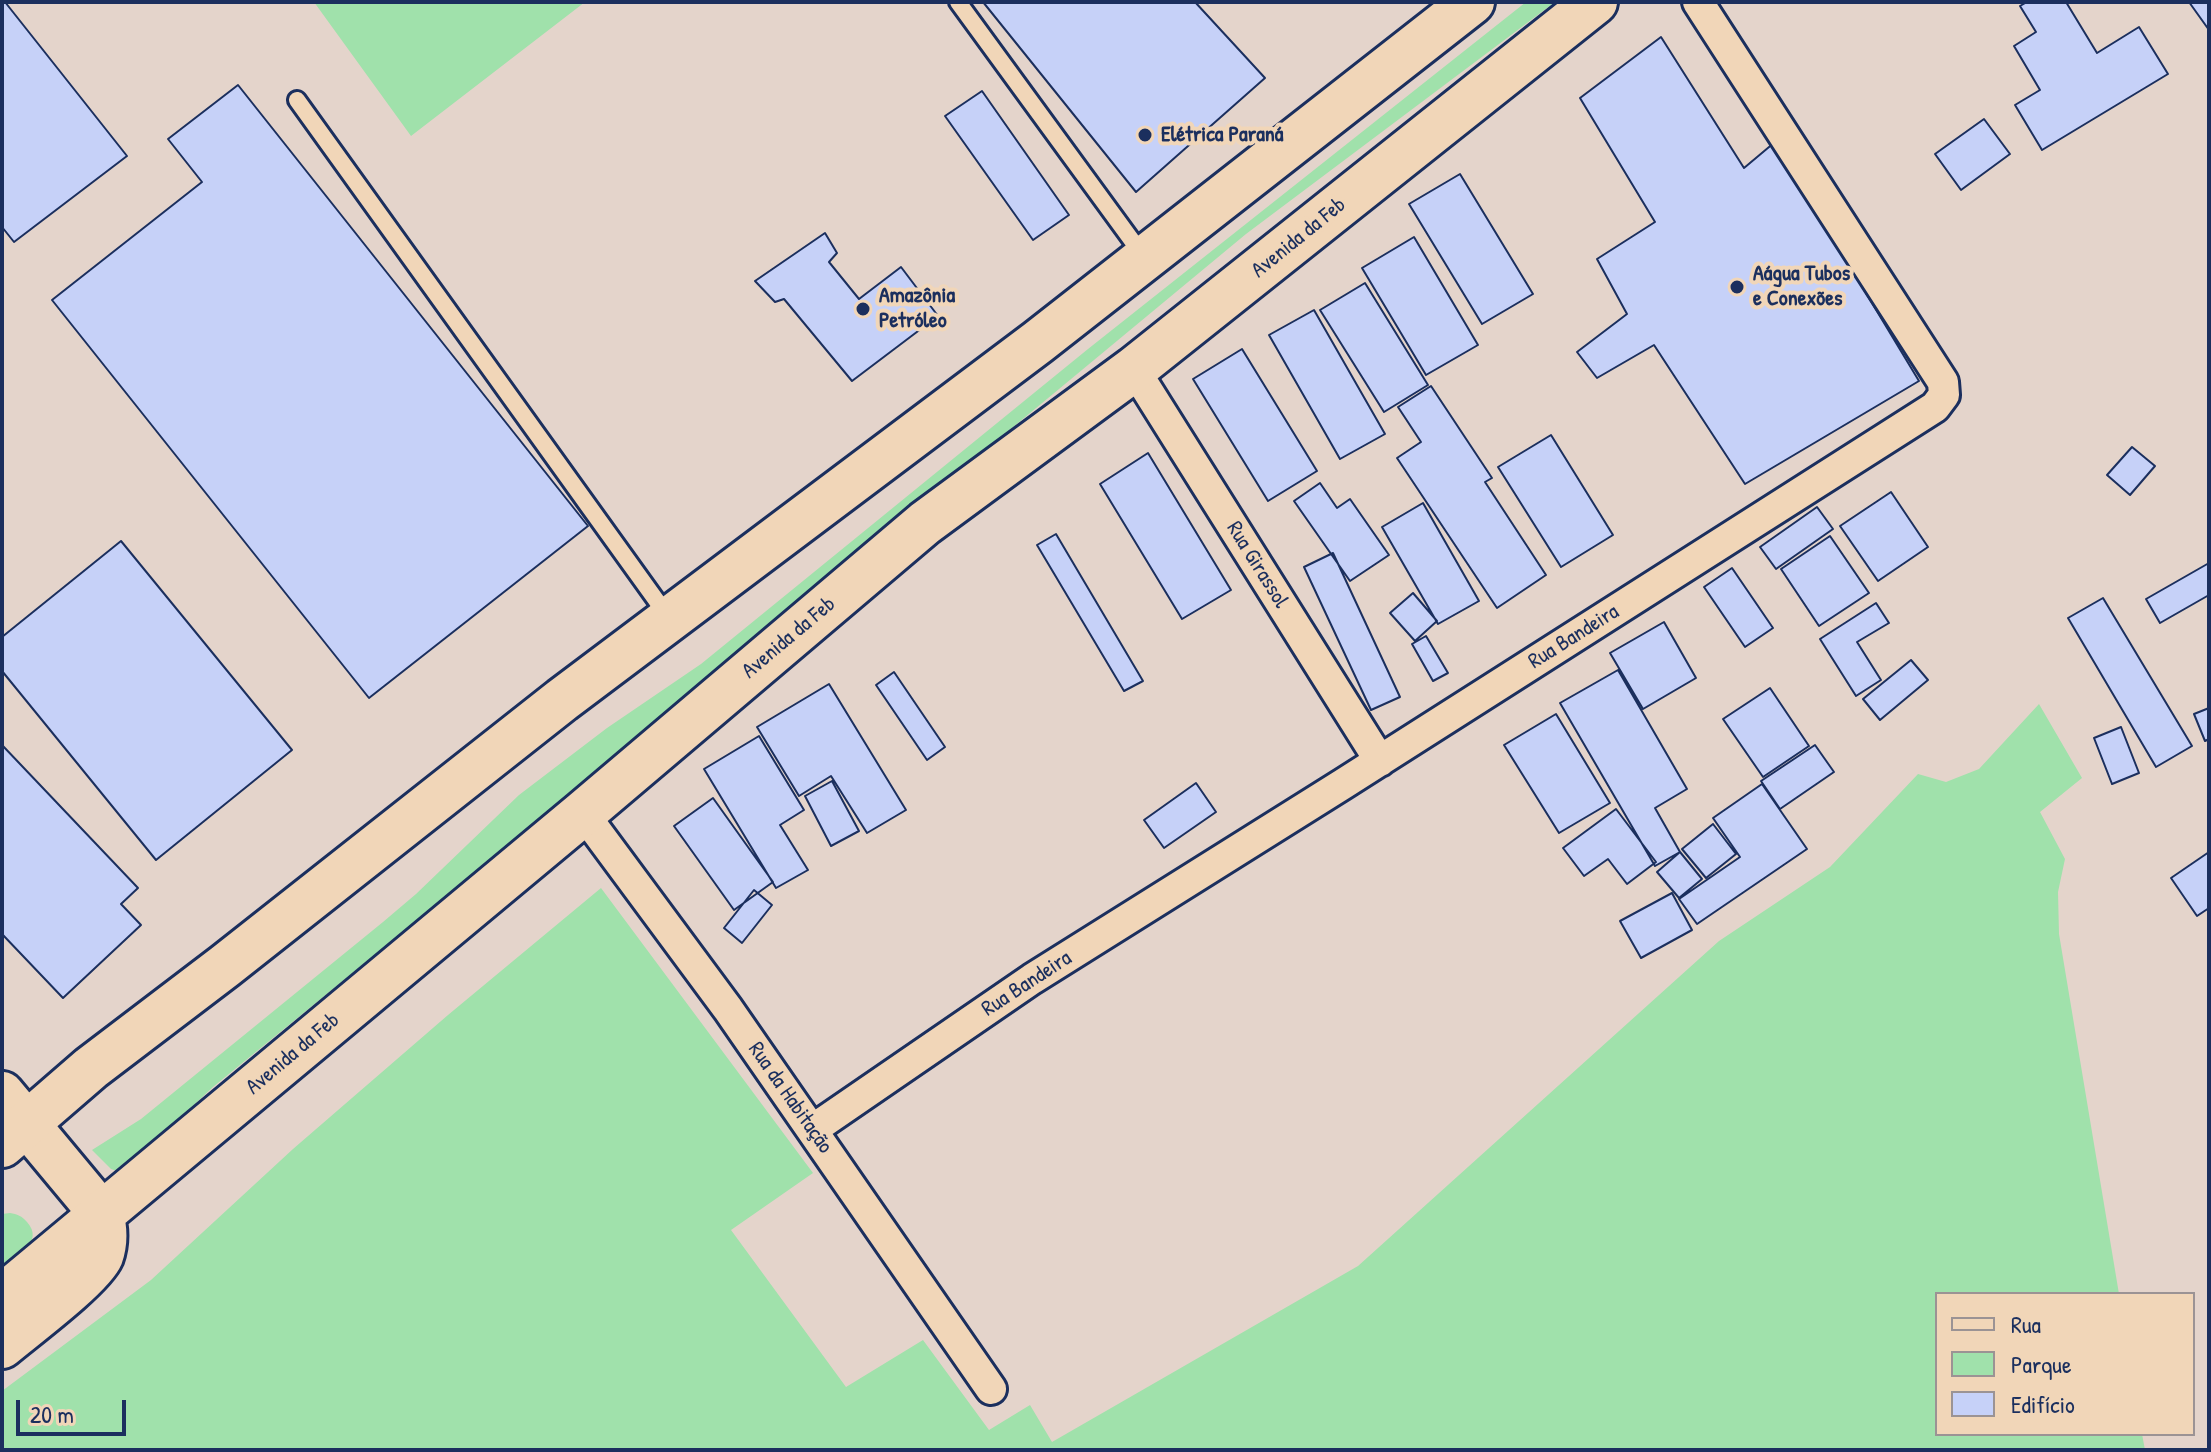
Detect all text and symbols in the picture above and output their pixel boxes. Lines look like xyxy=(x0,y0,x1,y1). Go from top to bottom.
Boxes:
place label: Elétrica Paraná xyxy=(1161,122,1283,148)
marker: Elétrica Paraná xyxy=(1136,126,1154,144)
street label: Avenida da Feb xyxy=(1246,192,1352,284)
place label: Aágua Tubos e Conexões xyxy=(1753,261,1850,312)
marker: Aágua Tubos e Conexões xyxy=(1728,278,1746,296)
place label: Amazônia Petróleo xyxy=(879,283,955,334)
marker: Amazônia Petróleo xyxy=(854,300,872,318)
street label: Rua Girassol xyxy=(1220,517,1294,613)
street label: Avenida da Feb xyxy=(737,591,841,685)
street label: Rua Bandeira xyxy=(1524,599,1624,675)
street label: Rua Bandeira xyxy=(977,945,1077,1023)
street label: Avenida da Feb xyxy=(241,1007,345,1101)
street label: Rua da Habitação xyxy=(742,1037,838,1159)
legend xyxy=(1935,1292,2195,1436)
text: Rua xyxy=(2011,1308,2041,1340)
text: Parque xyxy=(2011,1348,2071,1380)
scale bar xyxy=(20,1384,130,1434)
text: Edifício xyxy=(2011,1388,2075,1420)
text: 20 m xyxy=(30,1398,74,1430)

